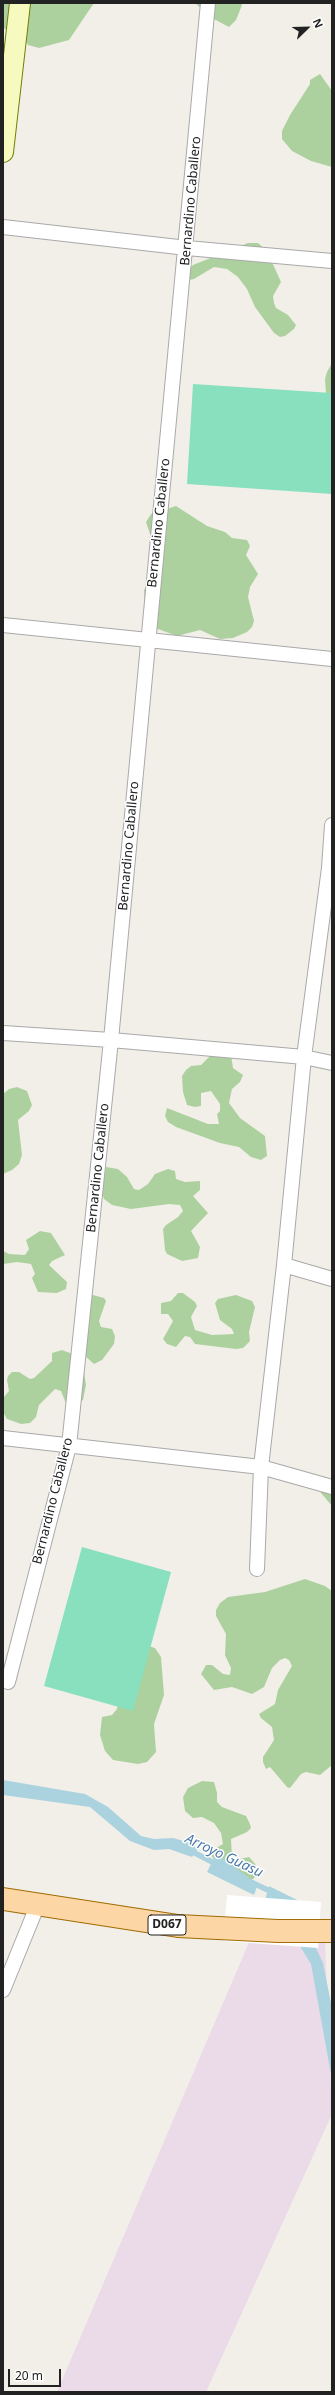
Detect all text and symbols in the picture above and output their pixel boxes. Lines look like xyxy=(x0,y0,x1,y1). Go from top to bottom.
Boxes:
north arrow xyxy=(287,8,327,48)
text: N xyxy=(310,16,327,30)
street label: Bernardino Caballero xyxy=(178,136,204,266)
street label: Bernardino Caballero xyxy=(144,458,174,588)
street label: Bernardino Caballero xyxy=(116,781,142,911)
street label: Bernardino Caballero xyxy=(83,1103,113,1233)
street label: Bernardino Caballero xyxy=(30,1436,76,1566)
water label: Arroyo Guasu xyxy=(182,1831,266,1881)
road number: D067 xyxy=(148,1915,186,1935)
scale bar xyxy=(10,2361,63,2387)
text: 20 m xyxy=(15,2367,43,2384)

